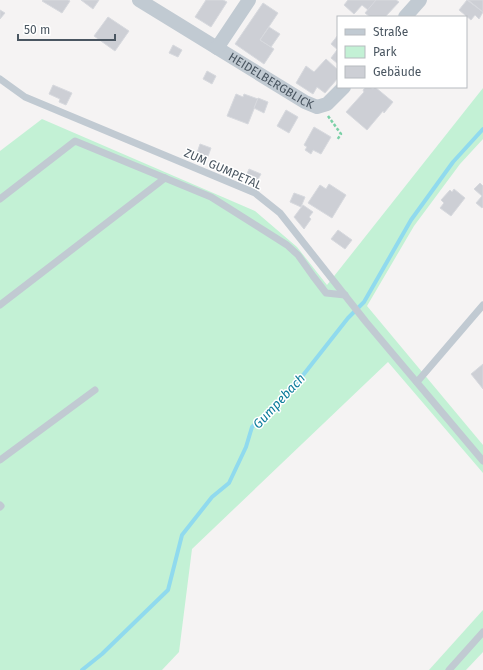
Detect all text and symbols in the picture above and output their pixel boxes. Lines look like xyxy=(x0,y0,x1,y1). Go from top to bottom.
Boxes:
scale bar xyxy=(18,16,115,42)
legend xyxy=(337,16,467,88)
text: 50 m xyxy=(24,23,50,37)
text: Straße xyxy=(373,25,408,39)
text: Park xyxy=(373,45,397,59)
street label: HEIDELBERGBLICK xyxy=(226,50,317,112)
text: Gebäude xyxy=(373,65,421,79)
street label: ZUM GUMPETAL xyxy=(182,146,264,192)
water label: Gumpebach xyxy=(250,370,308,432)

